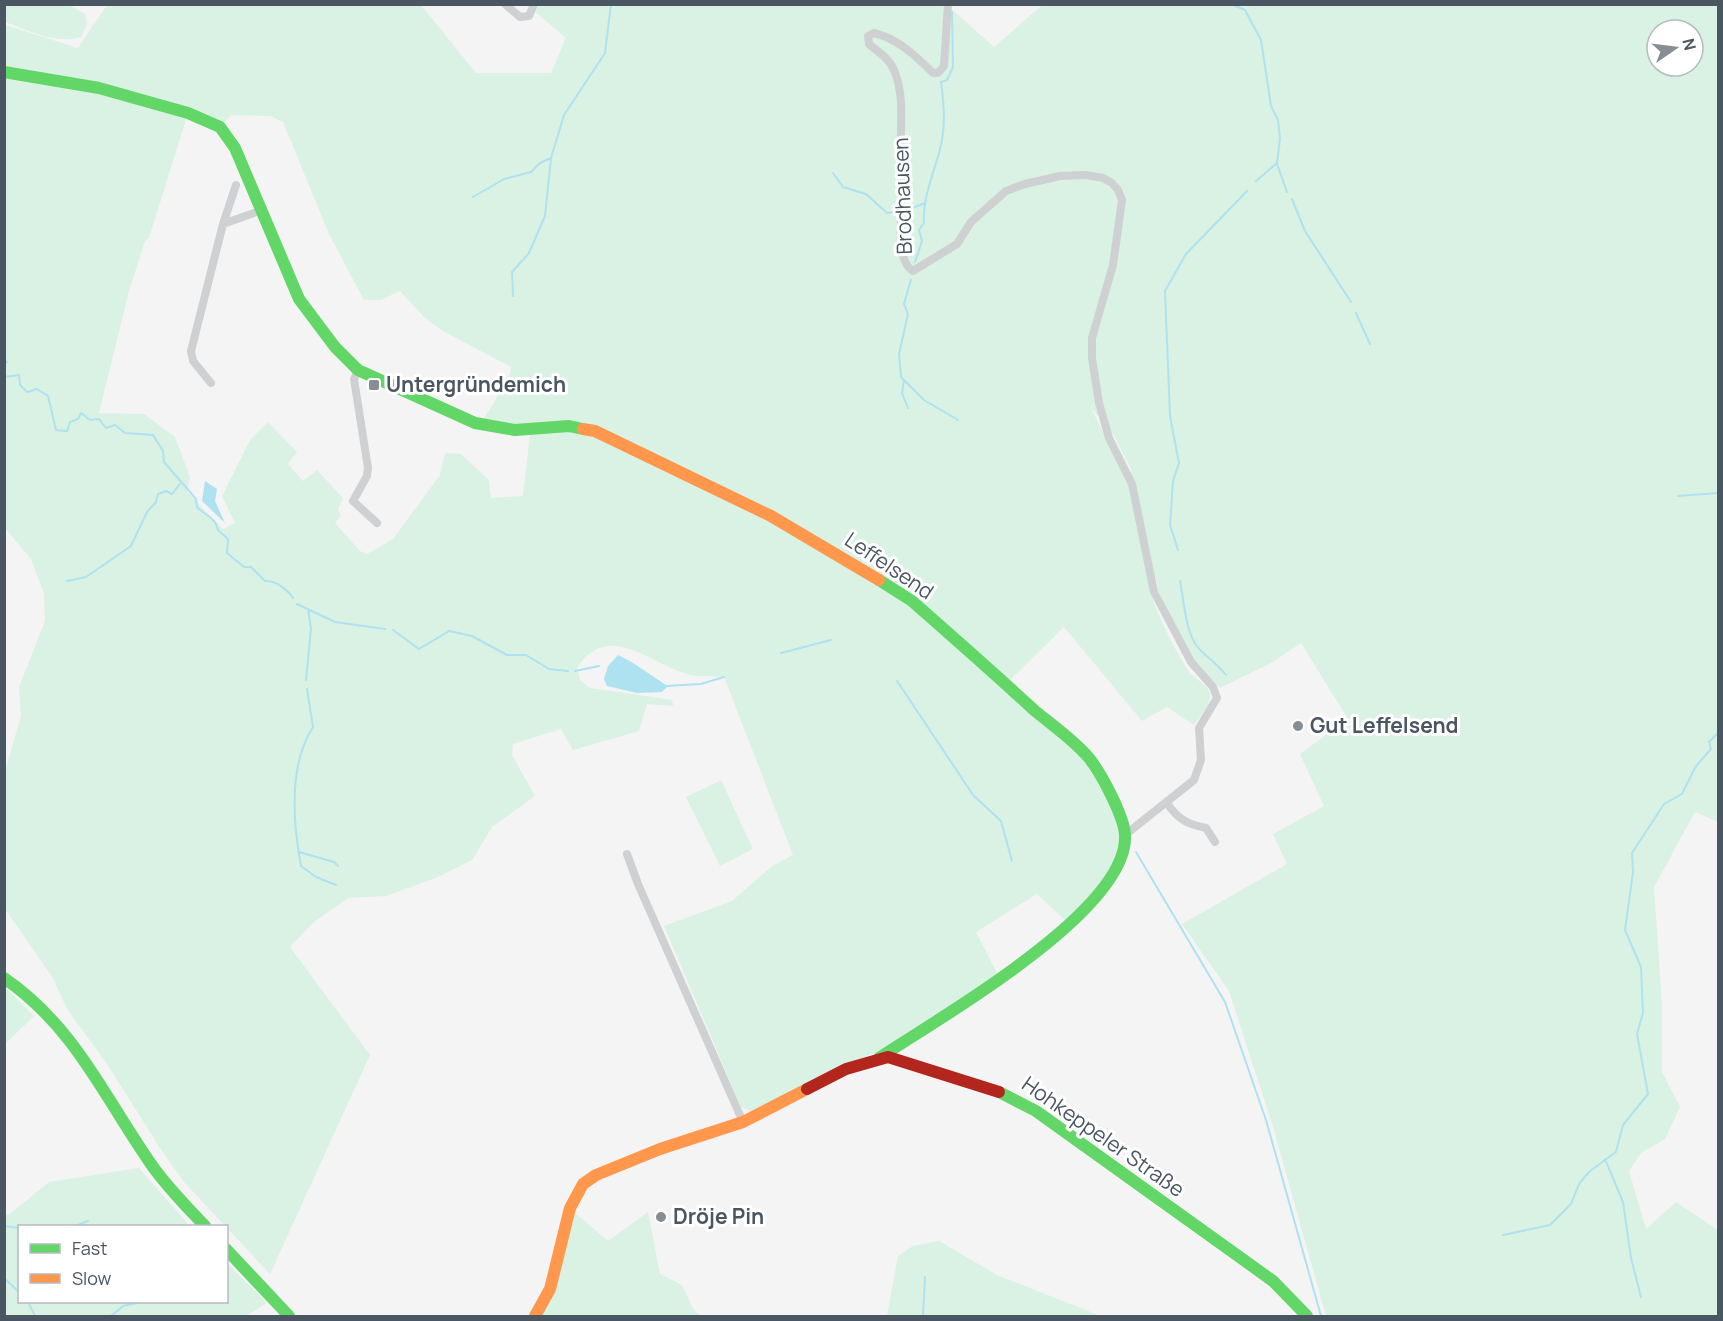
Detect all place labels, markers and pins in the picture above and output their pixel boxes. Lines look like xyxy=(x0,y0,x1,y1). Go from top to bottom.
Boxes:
place label: Untergründemich xyxy=(386,370,566,398)
marker: Untergründemich xyxy=(367,378,381,392)
place label: Gut Leffelsend xyxy=(1310,711,1458,739)
marker: Gut Leffelsend xyxy=(1291,719,1305,733)
place label: Dröje Pin xyxy=(673,1202,764,1230)
marker: Dröje Pin xyxy=(654,1210,668,1224)

